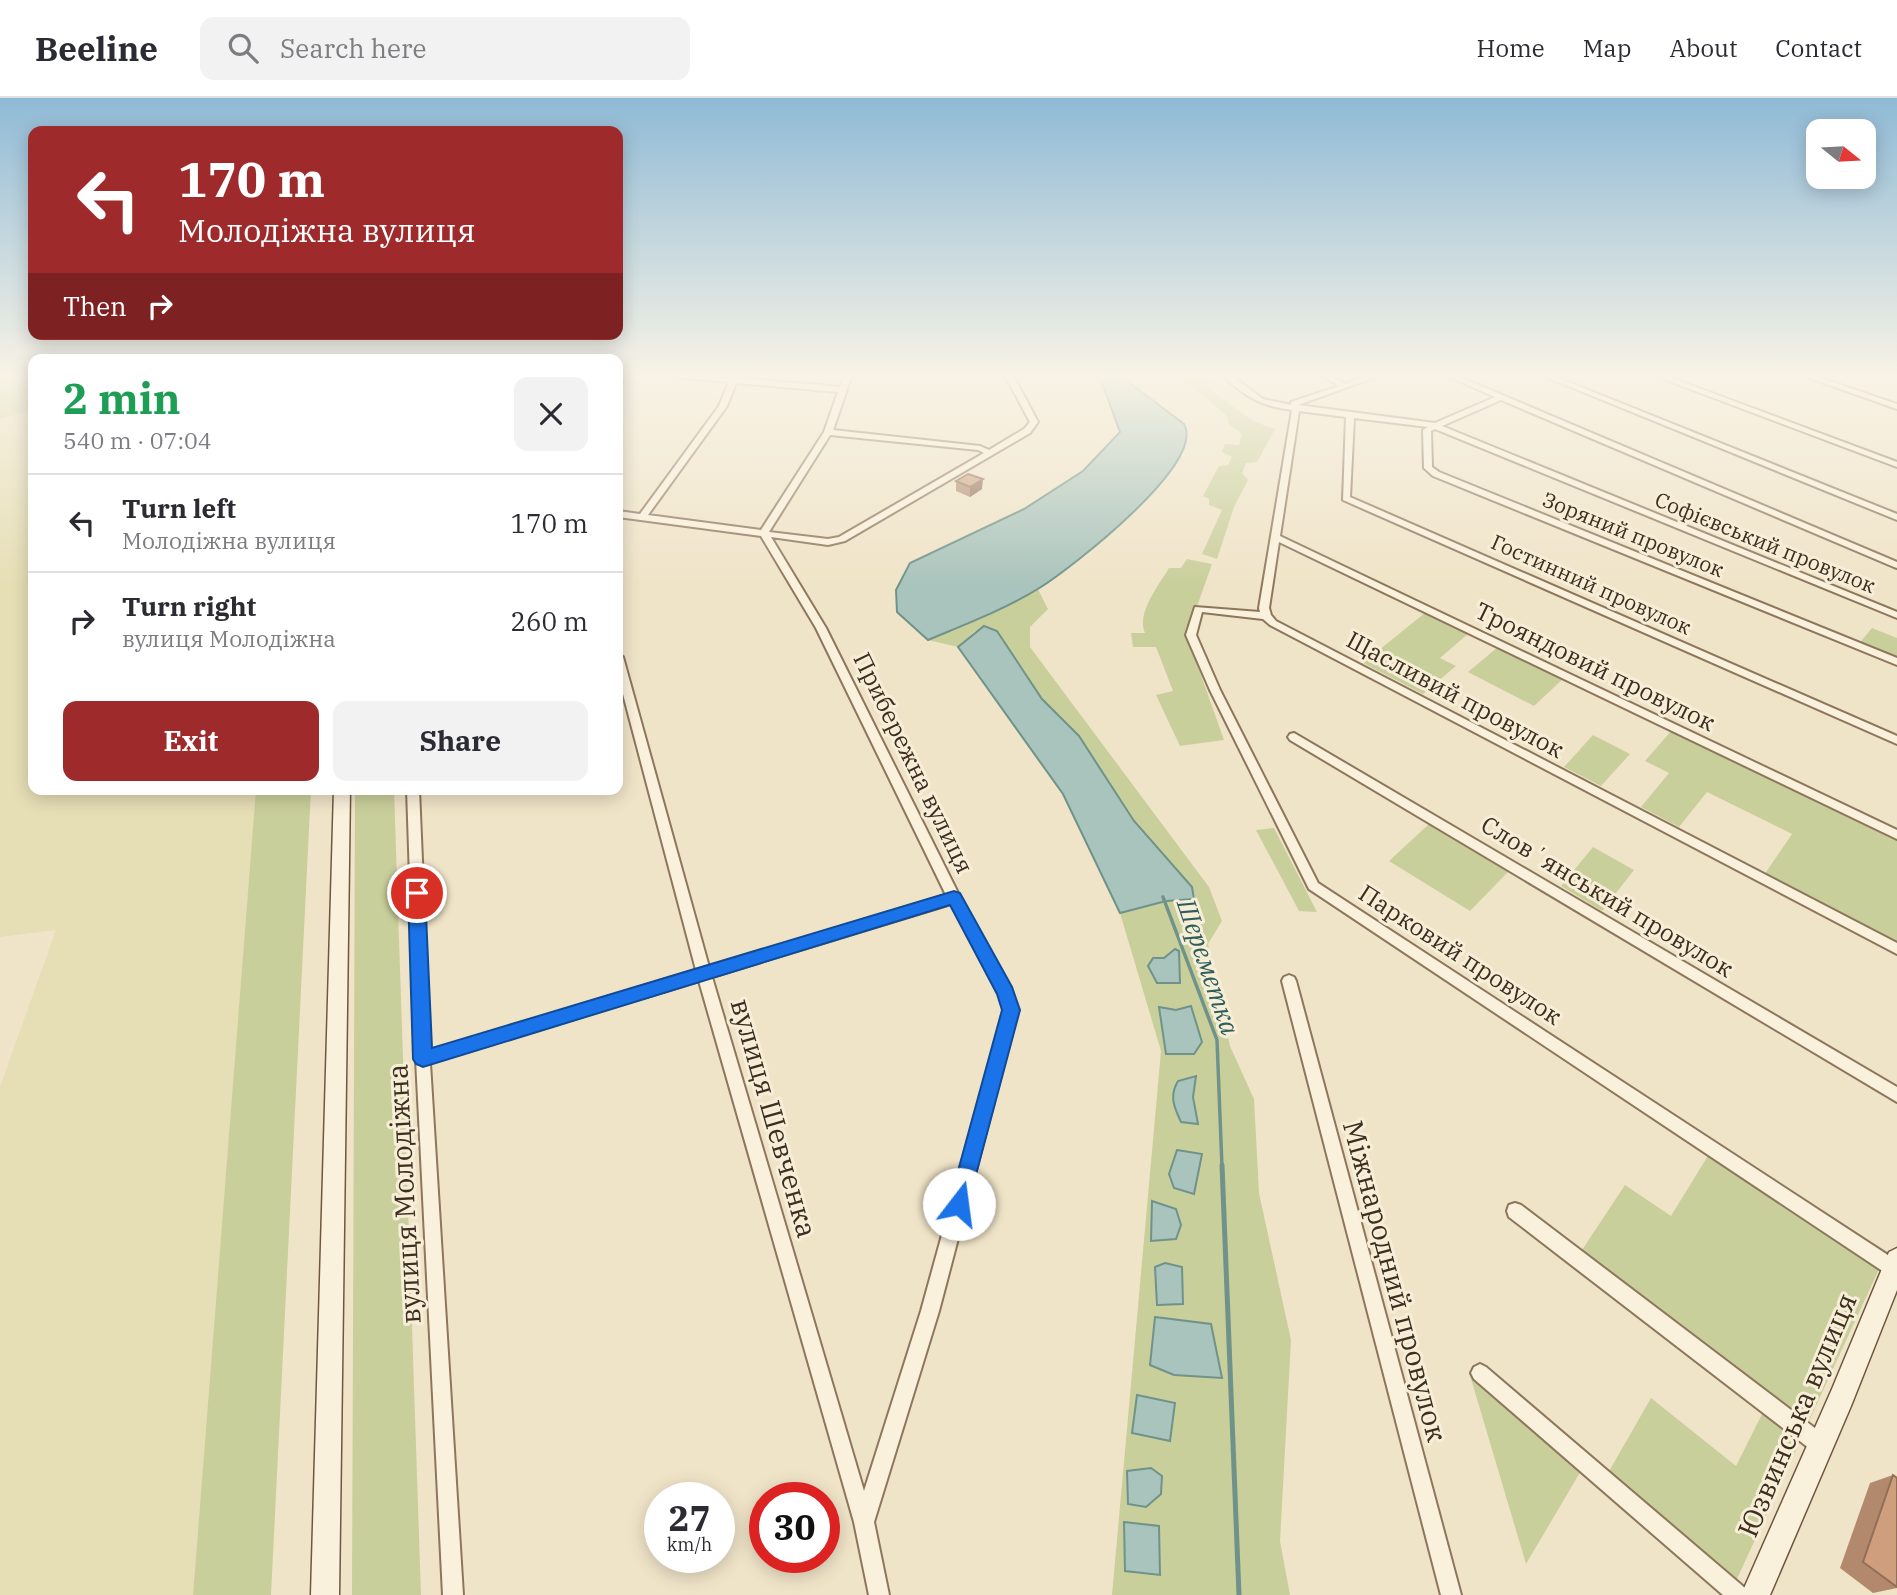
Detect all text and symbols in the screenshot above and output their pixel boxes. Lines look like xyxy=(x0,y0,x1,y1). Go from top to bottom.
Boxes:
search box xyxy=(200,17,690,80)
text: Beeline xyxy=(35,27,158,70)
icon: search xyxy=(224,29,262,67)
text: Search here xyxy=(280,31,426,65)
text: Home xyxy=(1477,32,1545,64)
text: Map xyxy=(1583,32,1631,64)
text: About xyxy=(1669,32,1737,64)
text: Contact xyxy=(1775,32,1862,64)
north arrow xyxy=(1806,119,1876,189)
map controls xyxy=(1806,119,1876,189)
text: 170 m xyxy=(178,147,325,210)
icon: left xyxy=(63,154,154,245)
text: Молодіжна вулиця xyxy=(178,209,476,251)
icon: right xyxy=(141,287,179,325)
text: Then xyxy=(63,289,127,323)
text: 2 min xyxy=(63,371,181,426)
button: close xyxy=(514,377,588,451)
text: 540 m · 07:04 xyxy=(63,425,212,455)
street label: Зоряний провулок xyxy=(1539,485,1728,583)
street label: Софієвський провулок xyxy=(1651,485,1880,599)
text: Turn left xyxy=(122,491,236,525)
icon: left xyxy=(63,504,101,542)
text: 170 m xyxy=(510,506,588,540)
text: Молодіжна вулиця xyxy=(122,525,336,555)
street label: Гостинний провулок xyxy=(1487,527,1696,641)
text: Turn right xyxy=(122,589,256,623)
street label: Трояндовий провулок xyxy=(1470,594,1721,738)
icon: right xyxy=(63,602,101,640)
text: 260 m xyxy=(510,604,588,638)
text: вулиця Молодіжна xyxy=(122,623,336,653)
street label: Щасливий провулок xyxy=(1341,623,1570,765)
street label: Прибережна вулиця xyxy=(846,647,981,878)
button: Exit xyxy=(63,701,319,781)
button: Share xyxy=(333,701,588,781)
street label: Словʼянський провулок xyxy=(1476,808,1740,984)
pin xyxy=(387,863,447,923)
icon: arrive xyxy=(398,874,436,912)
street label: Парковий провулок xyxy=(1353,877,1568,1032)
water label: Шереметка xyxy=(1169,893,1248,1039)
street label: вулиця Шевченка xyxy=(723,994,826,1242)
street label: вулиця Молодіжна xyxy=(378,1063,429,1325)
street label: Міжнародний провулок xyxy=(1335,1116,1456,1445)
position arrow xyxy=(922,1167,996,1241)
street label: Юзвинська вулиця xyxy=(1728,1287,1865,1542)
speed limit sign: 30 xyxy=(749,1482,840,1573)
text: 27 xyxy=(668,1495,711,1541)
text: km/h xyxy=(667,1533,712,1556)

